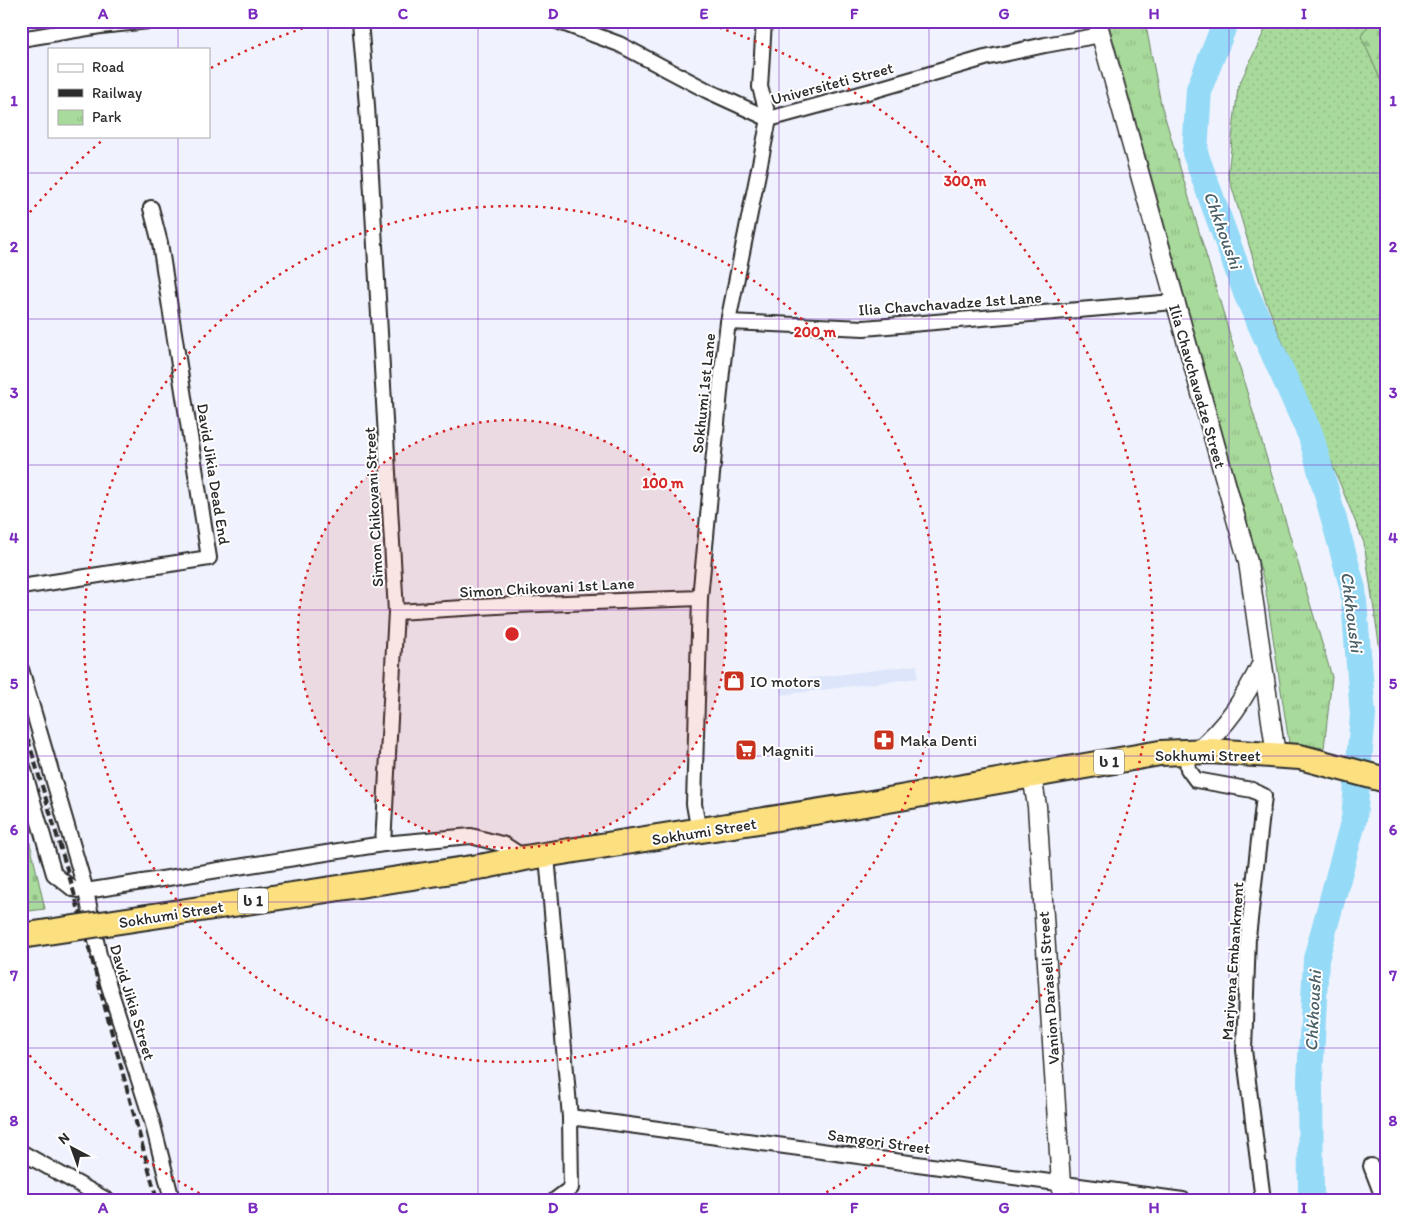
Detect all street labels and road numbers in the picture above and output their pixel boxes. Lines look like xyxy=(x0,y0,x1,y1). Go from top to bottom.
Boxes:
street label: Universiteti Street xyxy=(769,58,895,109)
street label: Ilia Chavchavadze 1st Lane xyxy=(858,288,1042,319)
street label: Ilia Chavchavadze Street xyxy=(1165,302,1230,470)
street label: Sokhumi 1st Lane xyxy=(688,332,719,454)
street label: David Jikia Dead End xyxy=(193,402,234,546)
street label: Simon Chikovani Street xyxy=(360,426,387,588)
street label: Simon Chikovani 1st Lane xyxy=(459,573,635,602)
street label: Sokhumi Street xyxy=(1155,746,1261,765)
road number: ს 1 xyxy=(1094,750,1124,774)
street label: Sokhumi Street xyxy=(650,814,758,849)
street label: Marjvena Embankment xyxy=(1217,881,1248,1041)
road number: ს 1 xyxy=(238,888,268,914)
street label: Sokhumi Street xyxy=(117,897,225,932)
street label: Vanion Daraseli Street xyxy=(1034,911,1063,1065)
street label: David Jikia Street xyxy=(106,942,159,1062)
street label: Samgori Street xyxy=(826,1125,931,1158)

